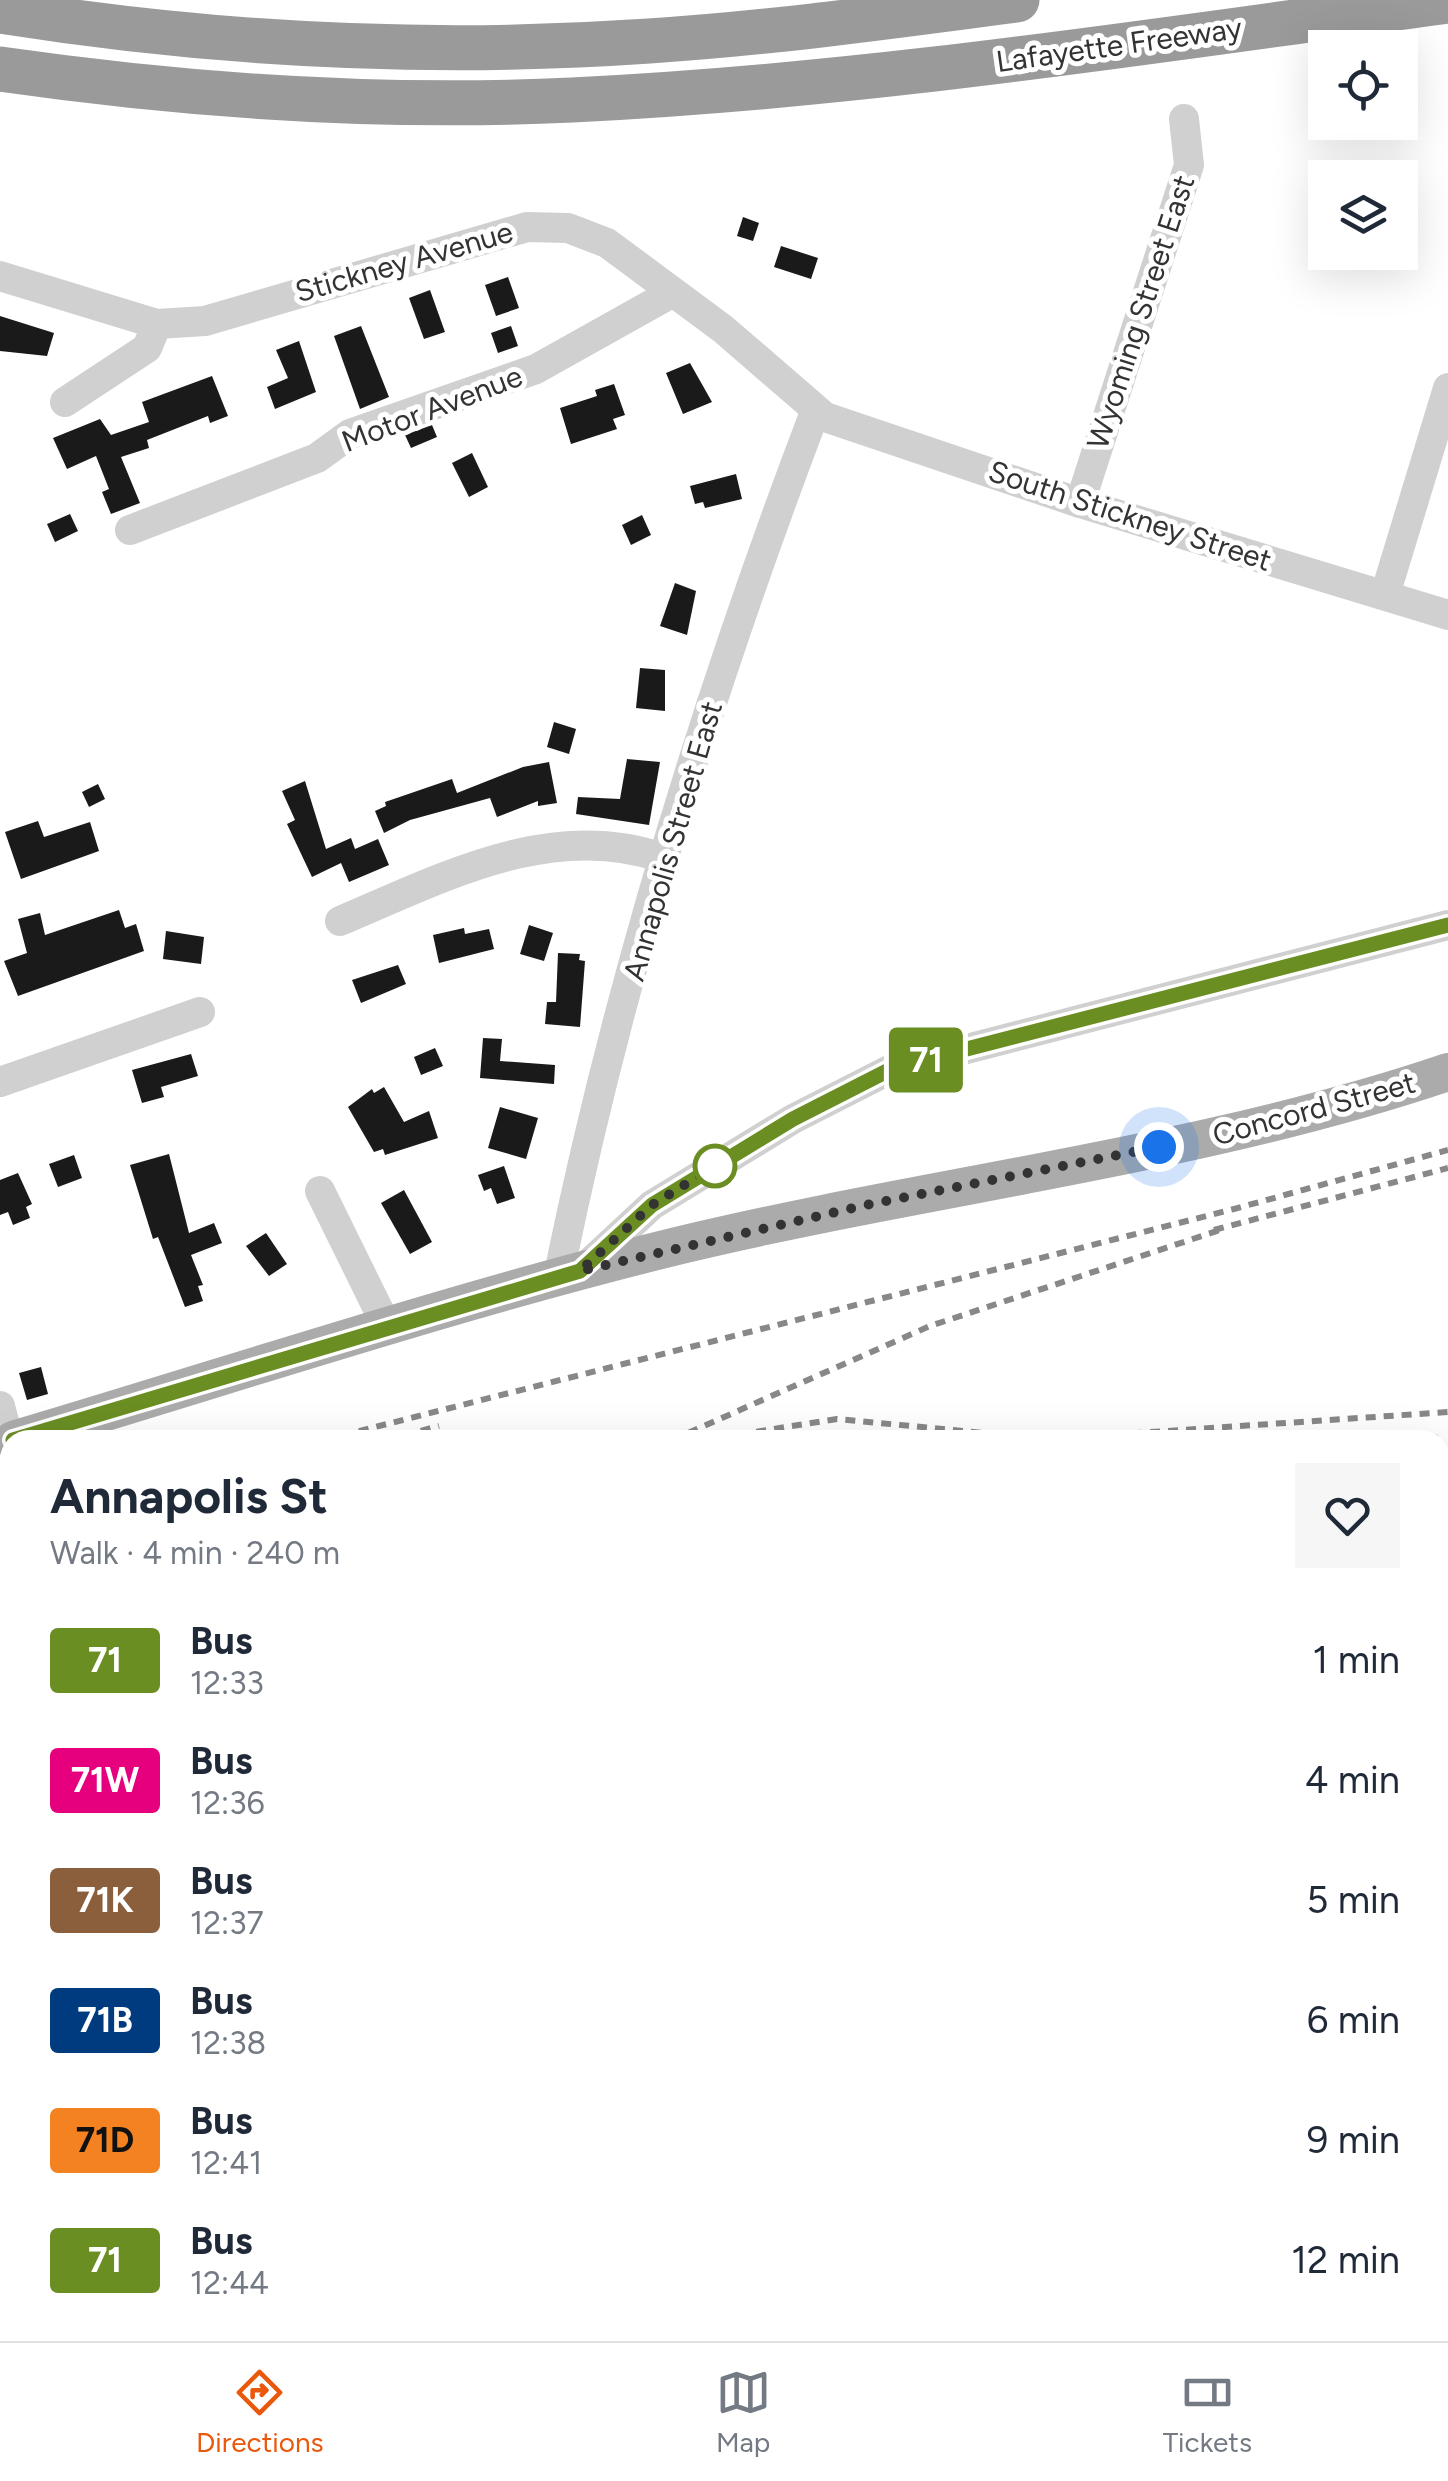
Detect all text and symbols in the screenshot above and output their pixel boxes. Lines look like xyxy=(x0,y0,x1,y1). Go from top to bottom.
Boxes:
street label: Lafayette Freeway xyxy=(994,9,1244,80)
map controls xyxy=(1308,30,1418,270)
button: locate xyxy=(1308,30,1418,140)
button: layers xyxy=(1308,160,1418,270)
street label: Wyoming Street East xyxy=(1079,170,1202,453)
street label: Stickney Avenue xyxy=(291,213,517,310)
street label: Motor Avenue xyxy=(336,357,527,460)
street label: South Stickney Street xyxy=(984,452,1276,579)
street label: Annapolis Street East xyxy=(615,697,730,985)
line badge: 71 xyxy=(881,1028,971,1092)
text: 71 xyxy=(909,1039,943,1081)
street label: Concord Street xyxy=(1208,1064,1419,1153)
your location xyxy=(1134,1122,1184,1172)
unlabelled marker xyxy=(694,1145,736,1187)
button: heart xyxy=(1295,1463,1400,1568)
text: Annapolis St xyxy=(50,1467,328,1525)
text: Walk · 4 min · 240 m xyxy=(50,1534,340,1572)
text: Bus xyxy=(190,1618,253,1664)
text: 1 min xyxy=(1313,1637,1400,1683)
text: 71 xyxy=(88,1639,122,1681)
text: 12:33 xyxy=(190,1664,264,1702)
text: Bus xyxy=(190,1738,253,1784)
text: 4 min xyxy=(1305,1757,1400,1803)
text: 71W xyxy=(71,1759,139,1801)
text: 12:36 xyxy=(190,1784,265,1822)
text: Bus xyxy=(190,1858,253,1904)
text: 5 min xyxy=(1306,1877,1400,1923)
text: 71K xyxy=(76,1879,134,1921)
text: 12:37 xyxy=(190,1904,264,1942)
text: Bus xyxy=(190,1978,253,2024)
text: 6 min xyxy=(1307,1997,1400,2043)
text: 71B xyxy=(77,1999,133,2041)
text: 12:38 xyxy=(190,2024,266,2062)
text: Bus xyxy=(190,2098,253,2144)
text: 9 min xyxy=(1307,2117,1400,2163)
text: 71D xyxy=(76,2119,134,2161)
text: 12:41 xyxy=(190,2144,262,2182)
text: Bus xyxy=(190,2218,253,2264)
text: 12 min xyxy=(1291,2237,1400,2283)
text: 71 xyxy=(88,2239,122,2281)
text: 12:44 xyxy=(190,2264,269,2302)
tab: Directions xyxy=(196,2365,324,2459)
tab: Map xyxy=(716,2365,771,2459)
tab: Tickets xyxy=(1163,2365,1252,2459)

